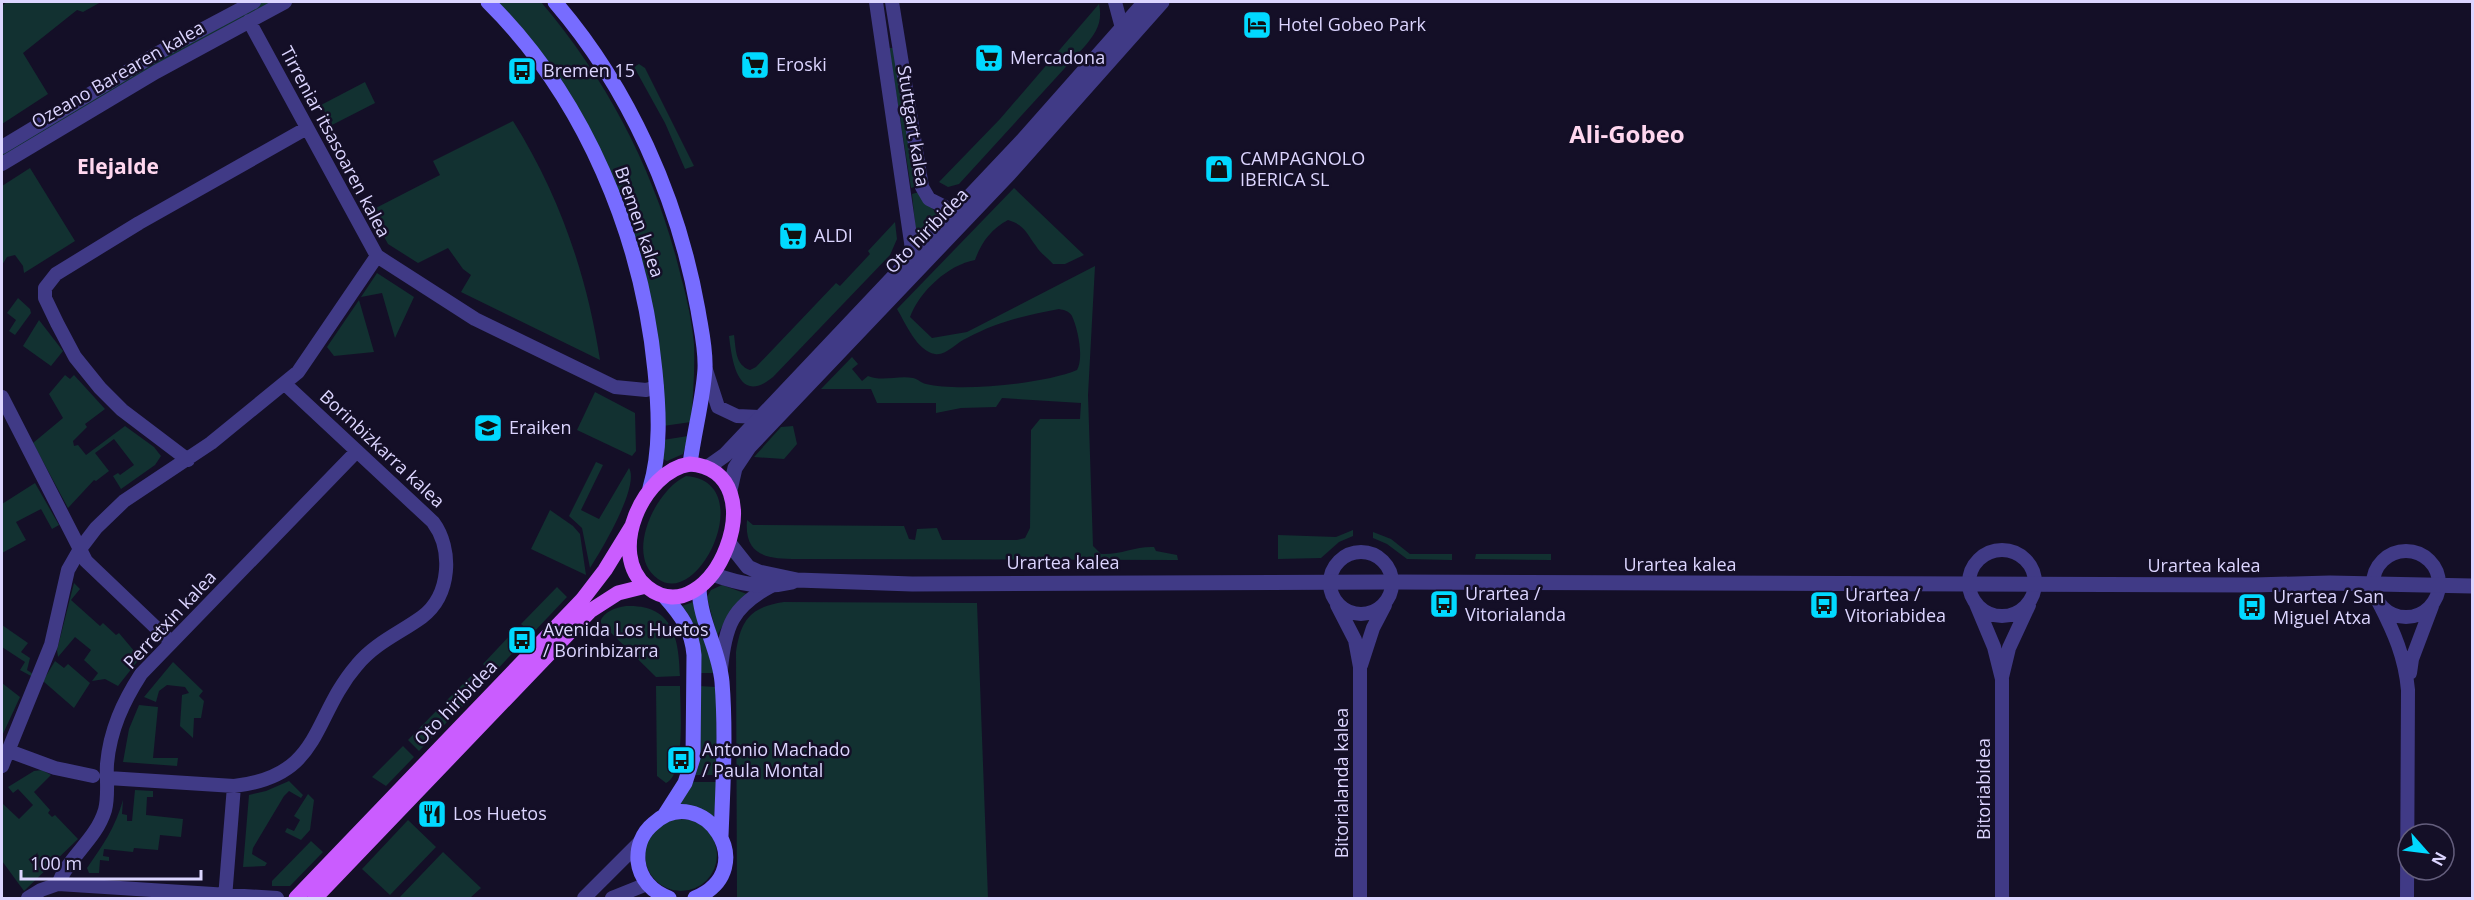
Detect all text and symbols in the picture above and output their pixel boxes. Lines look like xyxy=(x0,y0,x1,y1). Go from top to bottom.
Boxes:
hotel icon: Hotel Gobeo Park xyxy=(1241,9,1273,41)
place label: Hotel Gobeo Park xyxy=(1278,12,1427,36)
street label: Ozeano Barearen kalea xyxy=(27,15,208,133)
street label: Tirreniar itsasoaren kalea xyxy=(275,42,397,241)
supermarket icon: Mercadona xyxy=(973,42,1005,74)
place label: Mercadona xyxy=(1010,45,1105,69)
supermarket icon: Eroski xyxy=(739,49,771,81)
place label: Eroski xyxy=(776,52,827,76)
bus stop icon: Bremen 15 xyxy=(506,55,538,87)
place label: Bremen 15 xyxy=(543,58,635,82)
street label: Stuttgart kalea xyxy=(893,63,935,188)
district label: Ali-Gobeo xyxy=(1569,117,1685,150)
place label: CAMPAGNOLO IBERICA SL xyxy=(1240,146,1365,191)
district label: Elejalde xyxy=(77,152,159,180)
shop icon: CAMPAGNOLO IBERICA SL xyxy=(1203,153,1235,185)
street label: Bremen kalea xyxy=(610,163,670,280)
street label: Oto hiribidea xyxy=(879,182,973,278)
supermarket icon: ALDI xyxy=(777,220,809,252)
place label: ALDI xyxy=(814,223,853,247)
street label: Borinbizkarra kalea xyxy=(315,384,450,512)
school or university icon: Eraiken xyxy=(472,412,504,444)
place label: Eraiken xyxy=(509,415,572,439)
street label: Urartea kalea xyxy=(1006,550,1120,574)
street label: Urartea kalea xyxy=(1623,552,1737,576)
street label: Urartea kalea xyxy=(2147,553,2261,577)
street label: Perretxin kalea xyxy=(118,565,221,674)
place label: Urartea / Vitorialanda xyxy=(1465,581,1566,626)
place label: Urartea / Vitoriabidea xyxy=(1845,582,1946,627)
place label: Urartea / San Miguel Atxa xyxy=(2273,584,2384,629)
bus stop icon: Urartea / Vitorialanda xyxy=(1428,588,1460,620)
bus stop icon: Urartea / Vitoriabidea xyxy=(1808,589,1840,621)
bus stop icon: Urartea / San Miguel Atxa xyxy=(2236,591,2268,623)
place label: Avenida Los Huetos / Borinbizarra xyxy=(543,617,708,662)
bus stop icon: Avenida Los Huetos / Borinbizarra xyxy=(506,624,538,656)
street label: Oto hiribidea xyxy=(408,654,502,750)
street label: Bitorialanda kalea xyxy=(1329,708,1353,858)
place label: Antonio Machado / Paula Montal xyxy=(702,737,850,782)
street label: Bitoriabidea xyxy=(1971,738,1995,840)
bus stop icon: Antonio Machado / Paula Montal xyxy=(665,744,697,776)
restaurant icon: Los Huetos xyxy=(416,798,448,830)
place label: Los Huetos xyxy=(453,801,547,825)
north arrow xyxy=(2396,822,2456,882)
scale bar xyxy=(21,843,201,881)
text: N xyxy=(2426,848,2452,870)
text: 100 m xyxy=(30,851,82,875)

